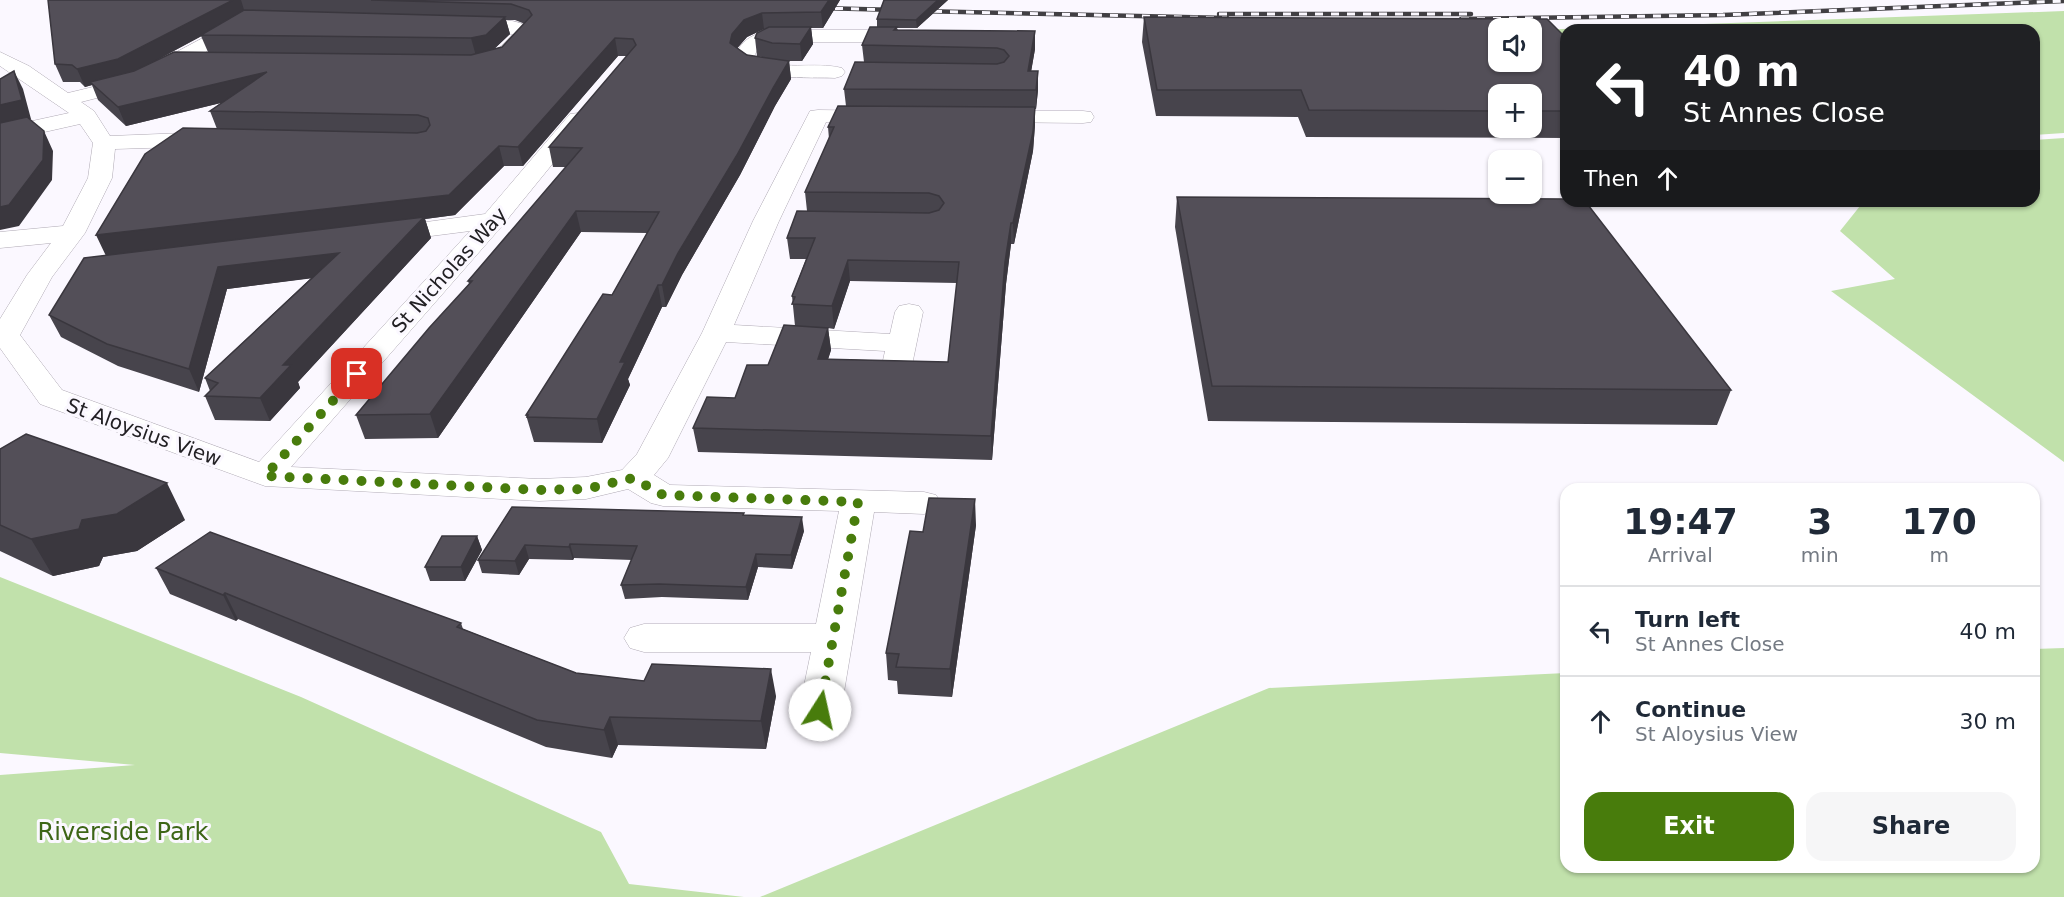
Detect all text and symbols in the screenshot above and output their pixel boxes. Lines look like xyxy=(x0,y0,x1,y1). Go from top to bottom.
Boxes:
map controls xyxy=(1488,18,1542,204)
button: sound xyxy=(1488,18,1542,72)
text: 40 m xyxy=(1683,47,1800,96)
icon: left xyxy=(1584,48,1662,126)
button: + xyxy=(1488,84,1542,138)
text: St Annes Close xyxy=(1683,97,1885,128)
button: − xyxy=(1488,150,1542,204)
icon: ahead xyxy=(1651,162,1684,195)
text: Then xyxy=(1584,166,1639,191)
street label: St Nicholas Way xyxy=(386,202,512,338)
pin xyxy=(331,348,382,399)
icon: arrive xyxy=(340,357,373,390)
street label: St Aloysius View xyxy=(63,393,225,471)
text: 19:47 xyxy=(1623,501,1738,542)
text: 3 xyxy=(1807,501,1832,542)
text: 170 xyxy=(1902,501,1977,542)
text: Arrival xyxy=(1648,543,1713,567)
text: min xyxy=(1801,543,1839,567)
text: m xyxy=(1930,543,1949,567)
text: Turn left xyxy=(1635,607,1740,632)
icon: left xyxy=(1584,615,1617,648)
text: 40 m xyxy=(1960,619,2016,644)
text: St Annes Close xyxy=(1635,632,1785,656)
position arrow xyxy=(788,678,852,742)
text: Continue xyxy=(1635,697,1746,722)
icon: ahead xyxy=(1584,705,1617,738)
text: 30 m xyxy=(1960,709,2016,734)
text: St Aloysius View xyxy=(1635,722,1798,746)
button: Exit xyxy=(1584,792,1794,861)
button: Share xyxy=(1806,792,2016,861)
park label: Riverside Park xyxy=(38,818,209,846)

